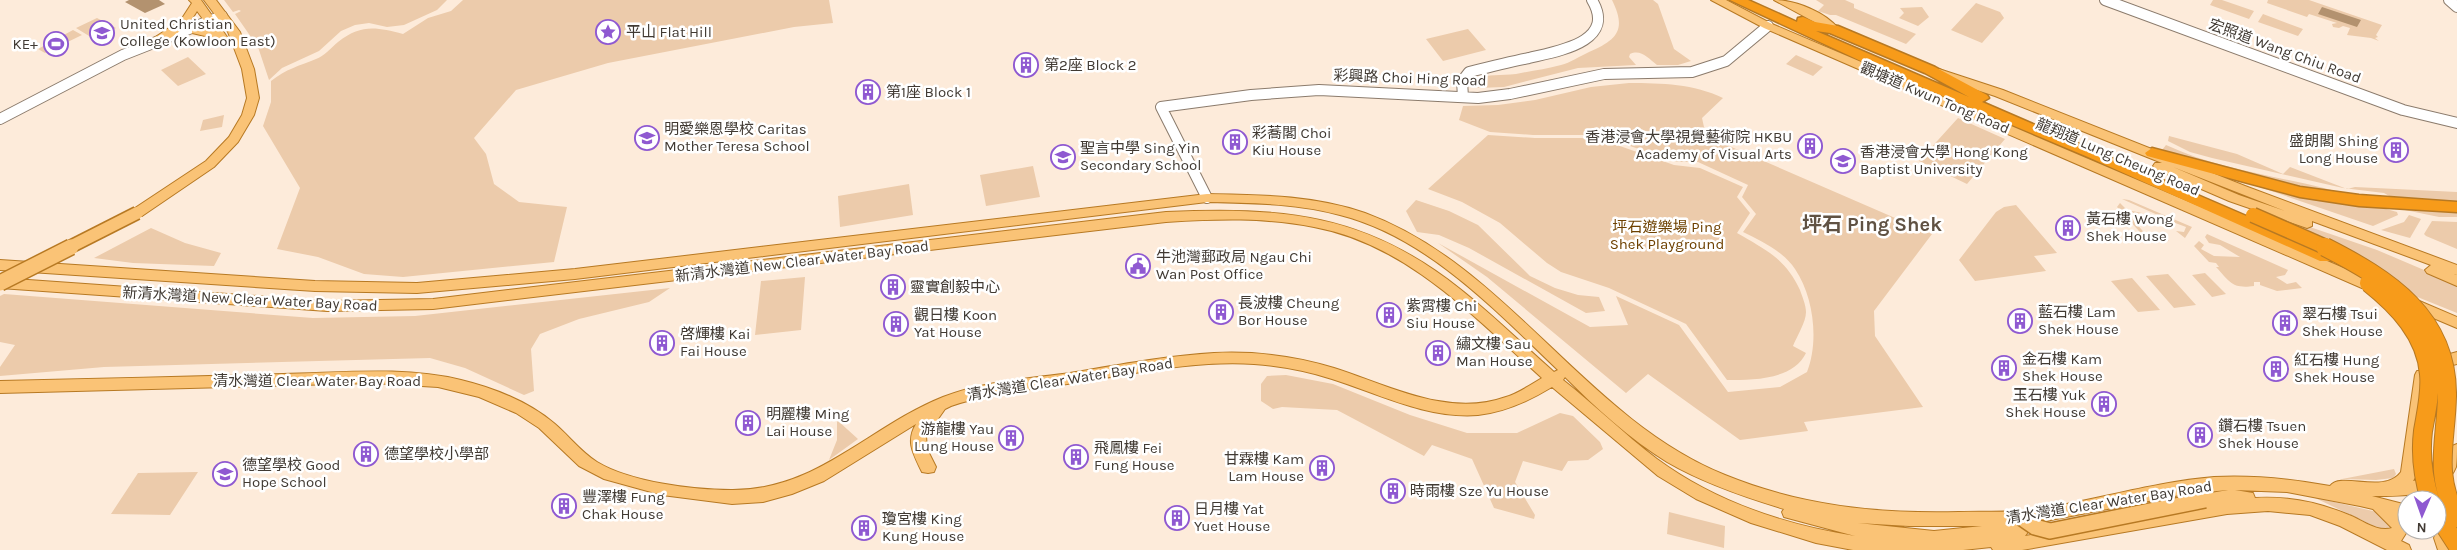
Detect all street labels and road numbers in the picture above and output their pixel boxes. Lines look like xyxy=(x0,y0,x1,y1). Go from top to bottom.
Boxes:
street label: 宏照道 Wang Chiu Road xyxy=(2206,15,2364,87)
street label: 觀塘道 Kwun Tong Road xyxy=(1858,58,2012,138)
street label: 彩興路 Choi Hing Road xyxy=(1333,66,1487,90)
street label: 龍翔道 Lung Cheung Road xyxy=(2033,114,2203,200)
street label: 新清水灣道 New Clear Water Bay Road xyxy=(674,237,930,285)
street label: 新清水灣道 New Clear Water Bay Road xyxy=(122,283,378,315)
street label: 清水灣道 Clear Water Bay Road xyxy=(966,354,1174,404)
street label: 清水灣道 Clear Water Bay Road xyxy=(213,372,421,390)
street label: 清水灣道 Clear Water Bay Road xyxy=(2005,477,2213,527)

